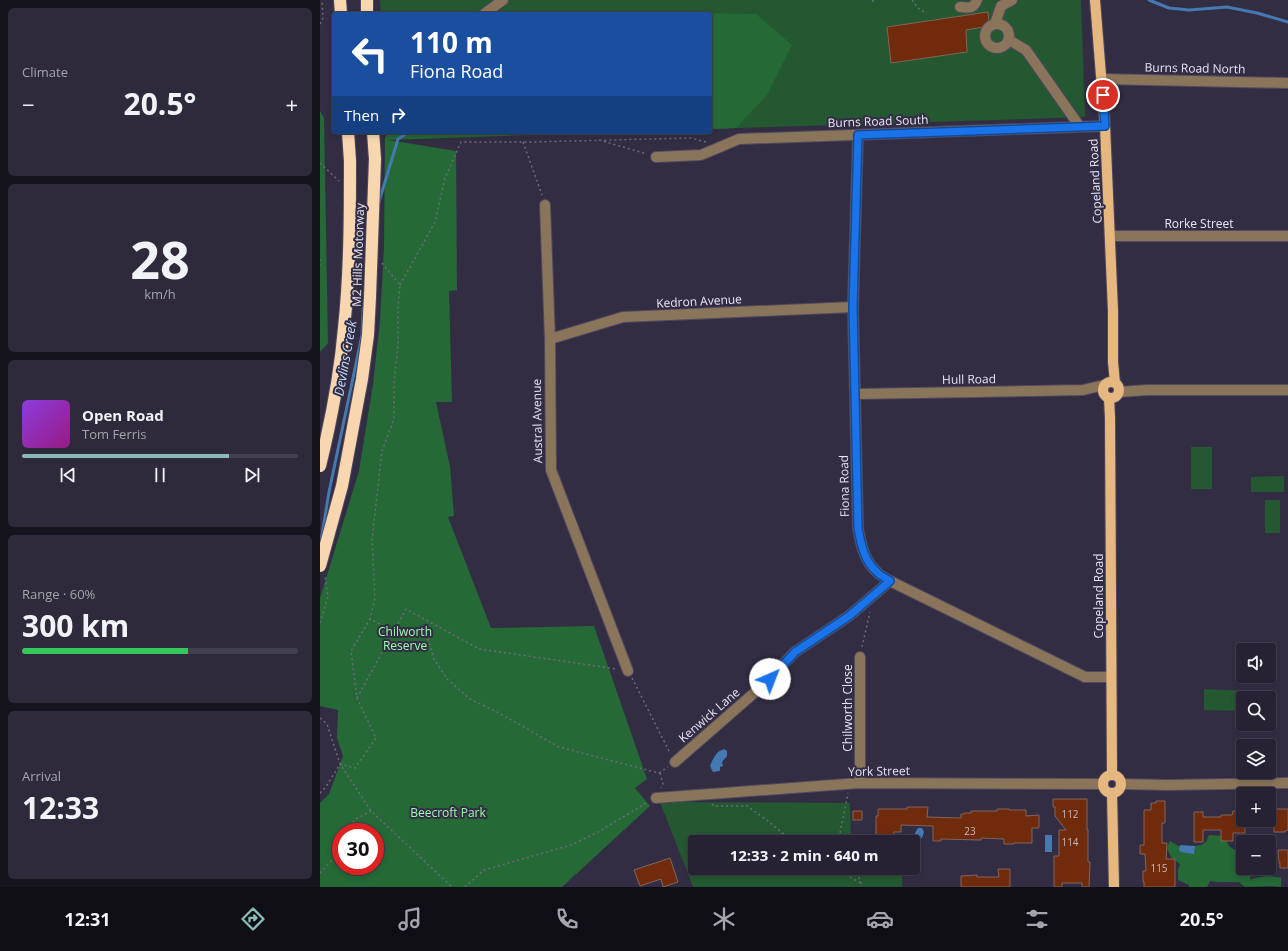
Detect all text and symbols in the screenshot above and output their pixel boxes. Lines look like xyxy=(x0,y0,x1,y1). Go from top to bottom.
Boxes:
text: 110 m xyxy=(410,23,493,61)
icon: left xyxy=(344,28,396,80)
text: Fiona Road xyxy=(410,59,503,83)
street label: Burns Road North xyxy=(1144,59,1246,77)
text: Climate xyxy=(22,63,68,81)
pin xyxy=(1086,78,1120,112)
text: 20.5° xyxy=(124,83,196,124)
icon: arrive xyxy=(1092,84,1114,106)
text: − xyxy=(22,89,35,119)
text: + xyxy=(285,89,298,119)
icon: right xyxy=(387,104,409,126)
text: Then xyxy=(344,105,379,125)
street label: Burns Road South xyxy=(827,111,929,131)
street label: Copeland Road xyxy=(1084,138,1106,224)
street label: M2 Hills Motorway xyxy=(348,202,368,307)
street label: Rorke Street xyxy=(1164,215,1234,232)
text: 28 xyxy=(130,223,190,294)
text: km/h xyxy=(144,285,176,303)
street label: Kedron Avenue xyxy=(656,290,743,312)
water label: Devlins Creek xyxy=(330,318,361,397)
street label: Hull Road xyxy=(942,370,996,388)
street label: Austral Avenue xyxy=(528,378,546,463)
text: Open Road xyxy=(82,405,164,425)
text: Tom Ferris xyxy=(82,425,147,443)
street label: Fiona Road xyxy=(835,455,853,517)
icon: previous xyxy=(57,464,79,486)
icon: pause xyxy=(149,464,171,486)
icon: next xyxy=(241,464,263,486)
street label: Copeland Road xyxy=(1090,553,1107,639)
text: Range · 60% xyxy=(22,585,95,603)
text: 300 km xyxy=(22,605,129,646)
park label: Chilworth Reserve xyxy=(378,623,432,654)
map controls xyxy=(1236,643,1276,875)
button: sound xyxy=(1236,643,1276,683)
position arrow xyxy=(749,658,791,700)
street label: Chilworth Close xyxy=(839,664,856,752)
street label: Kenwick Lane xyxy=(675,683,743,746)
button: search xyxy=(1236,691,1276,731)
button: layers xyxy=(1236,739,1276,779)
street label: York Street xyxy=(848,762,910,780)
text: Arrival xyxy=(22,767,61,785)
text: 12:33 xyxy=(22,787,99,828)
button: + xyxy=(1236,787,1276,827)
park label: Beecroft Park xyxy=(410,804,487,821)
house number: 112 xyxy=(1061,807,1079,821)
speed limit sign: 30 xyxy=(332,823,384,875)
house number: 23 xyxy=(964,824,976,838)
house number: 114 xyxy=(1061,835,1079,849)
button: − xyxy=(1236,835,1276,875)
text: 12:33 · 2 min · 640 m xyxy=(730,845,878,865)
house number: 115 xyxy=(1150,861,1168,875)
icon: directions xyxy=(239,905,267,933)
icon: music xyxy=(396,905,424,933)
icon: phone xyxy=(553,905,581,933)
icon: climate xyxy=(710,905,738,933)
icon: car xyxy=(866,905,894,933)
icon: filters xyxy=(1023,905,1051,933)
text: 12:31 xyxy=(64,907,111,931)
text: 20.5° xyxy=(1180,907,1224,931)

